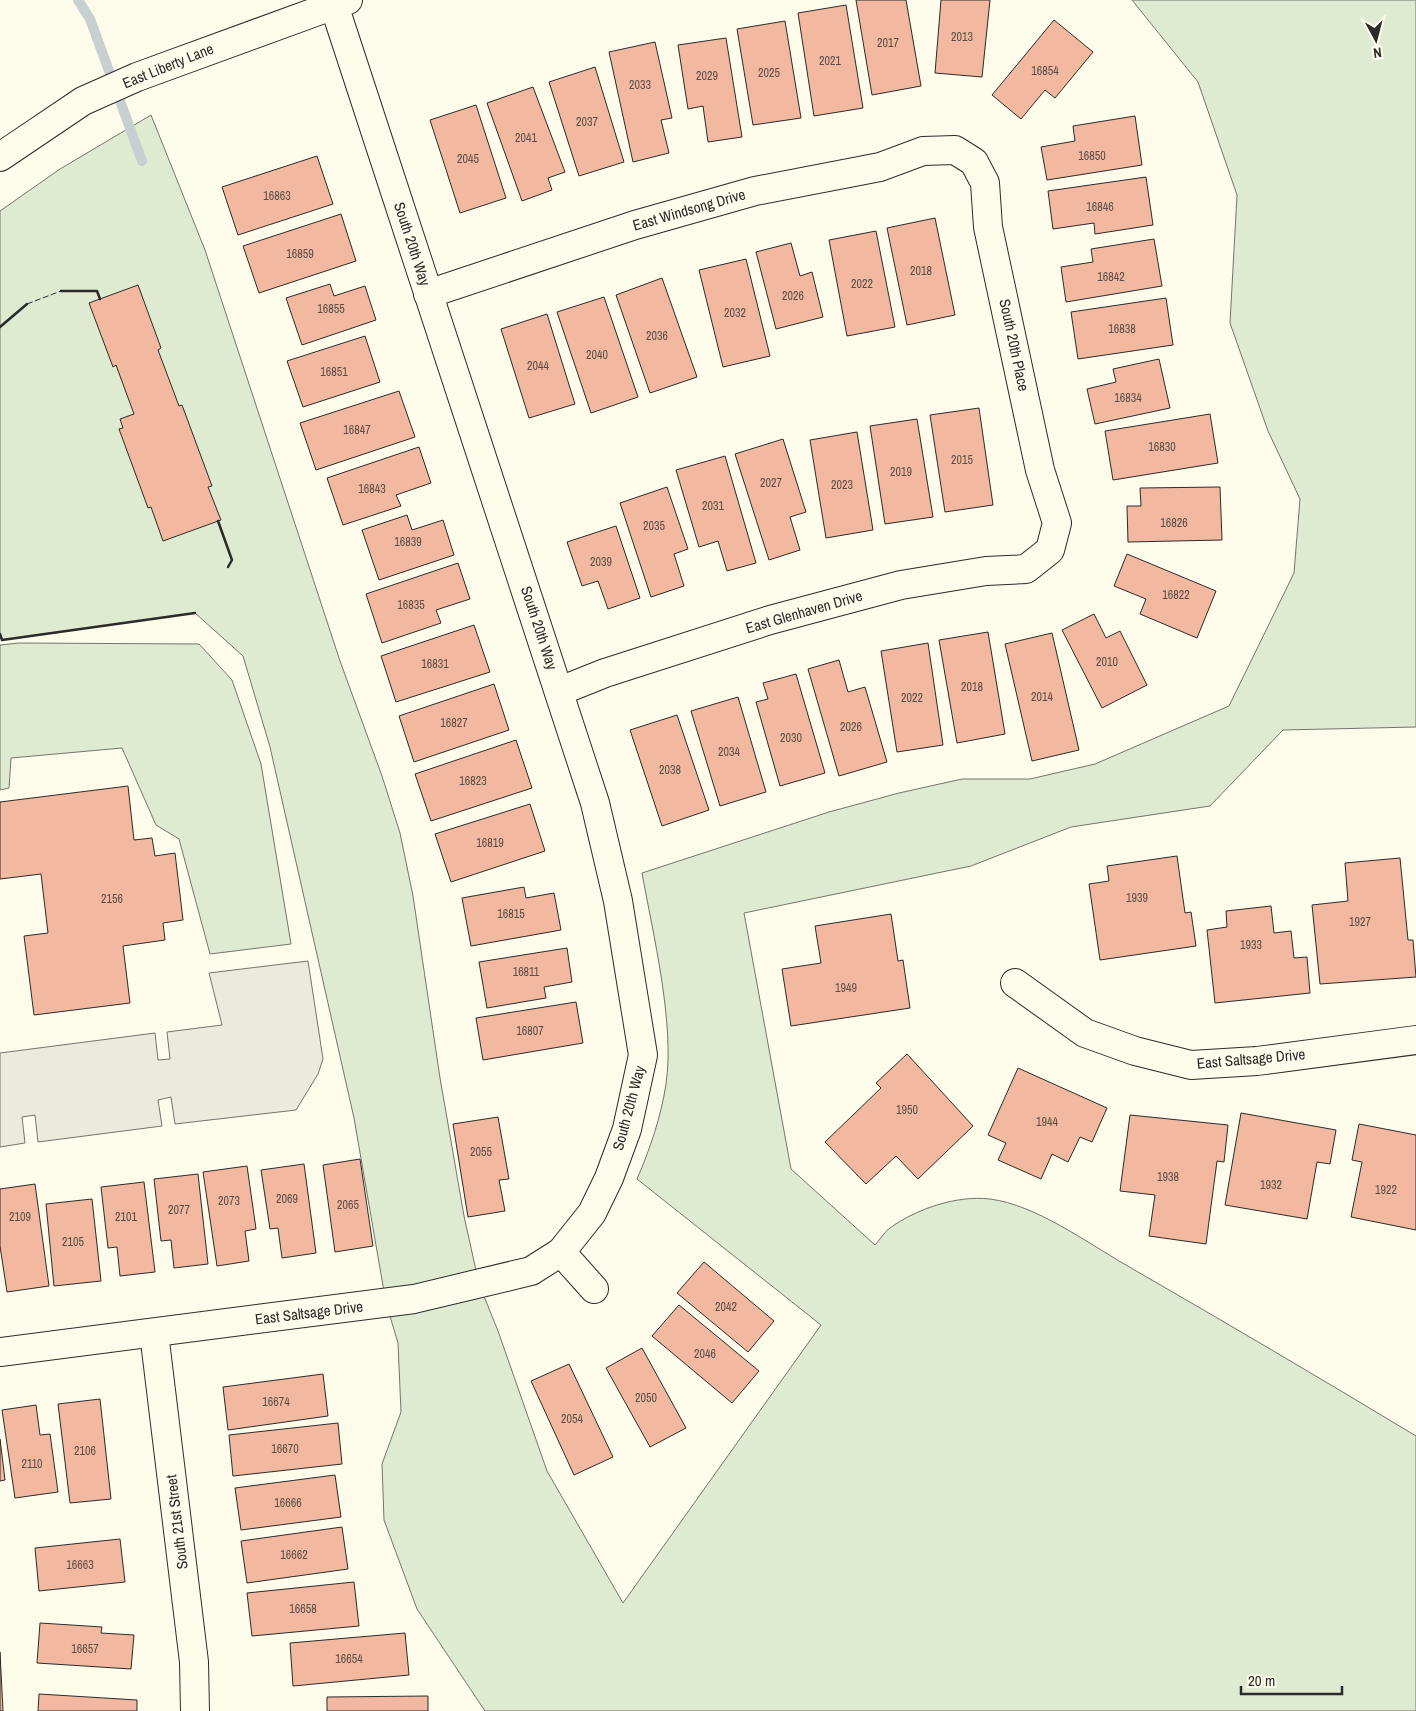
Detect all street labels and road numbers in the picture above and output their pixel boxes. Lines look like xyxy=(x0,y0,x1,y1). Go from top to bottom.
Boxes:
street label: East Liberty Lane xyxy=(119,38,217,93)
street label: East Windsong Drive xyxy=(630,183,748,236)
street label: South 20th Way xyxy=(389,199,436,289)
street label: South 20th Place xyxy=(994,297,1035,393)
street label: South 20th Way xyxy=(516,583,563,673)
street label: East Glenhaven Drive xyxy=(743,585,865,638)
street label: East Saltsage Drive xyxy=(1196,1043,1306,1074)
street label: South 20th Way xyxy=(607,1062,650,1153)
street label: East Saltsage Drive xyxy=(254,1295,364,1330)
street label: South 21st Street xyxy=(160,1473,193,1571)

